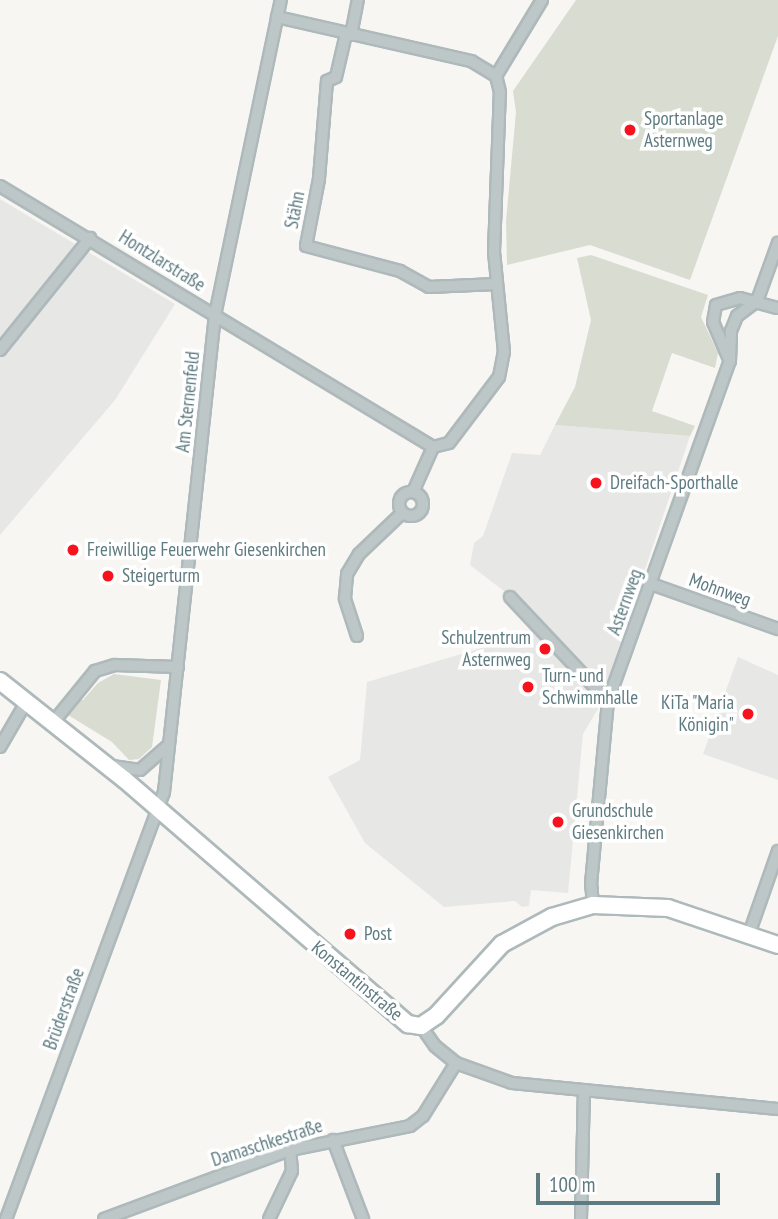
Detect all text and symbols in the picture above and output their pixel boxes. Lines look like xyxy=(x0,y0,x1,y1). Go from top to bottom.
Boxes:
place label: Sportanlage Asternweg xyxy=(644,108,724,152)
marker: Sportanlage Asternweg xyxy=(622,122,638,138)
street label: Stähn xyxy=(280,189,310,231)
street label: Hontzlarstraße xyxy=(115,225,209,297)
street label: Am Sternenfeld xyxy=(171,350,205,454)
place label: Dreifach-Sporthalle xyxy=(610,472,738,494)
marker: Dreifach-Sporthalle xyxy=(588,475,604,491)
place label: Freiwillige Feuerwehr Giesenkirchen xyxy=(87,539,326,561)
marker: Freiwillige Feuerwehr Giesenkirchen xyxy=(65,542,81,558)
place label: Steigerturm xyxy=(122,565,200,587)
street label: Asternweg xyxy=(603,566,647,638)
marker: Steigerturm xyxy=(100,568,116,584)
street label: Mohnweg xyxy=(686,568,754,612)
place label: Schulzentrum Asternweg xyxy=(441,627,531,671)
marker: Schulzentrum Asternweg xyxy=(537,641,553,657)
place label: Turn- und Schwimmhalle xyxy=(542,665,638,709)
marker: Turn- und Schwimmhalle xyxy=(520,679,536,695)
place label: KiTa "Maria Königin" xyxy=(660,692,734,736)
marker: KiTa "Maria Königin" xyxy=(740,706,756,722)
place label: Grundschule Giesenkirchen xyxy=(572,800,664,844)
marker: Grundschule Giesenkirchen xyxy=(550,814,566,830)
place label: Post xyxy=(364,923,392,945)
marker: Post xyxy=(342,926,358,942)
street label: Konstantinstraße xyxy=(307,936,407,1026)
street label: Brüderstraße xyxy=(39,965,89,1053)
street label: Damaschkestraße xyxy=(208,1114,326,1172)
scale bar xyxy=(540,1160,724,1204)
text: 100 m xyxy=(549,1171,595,1198)

